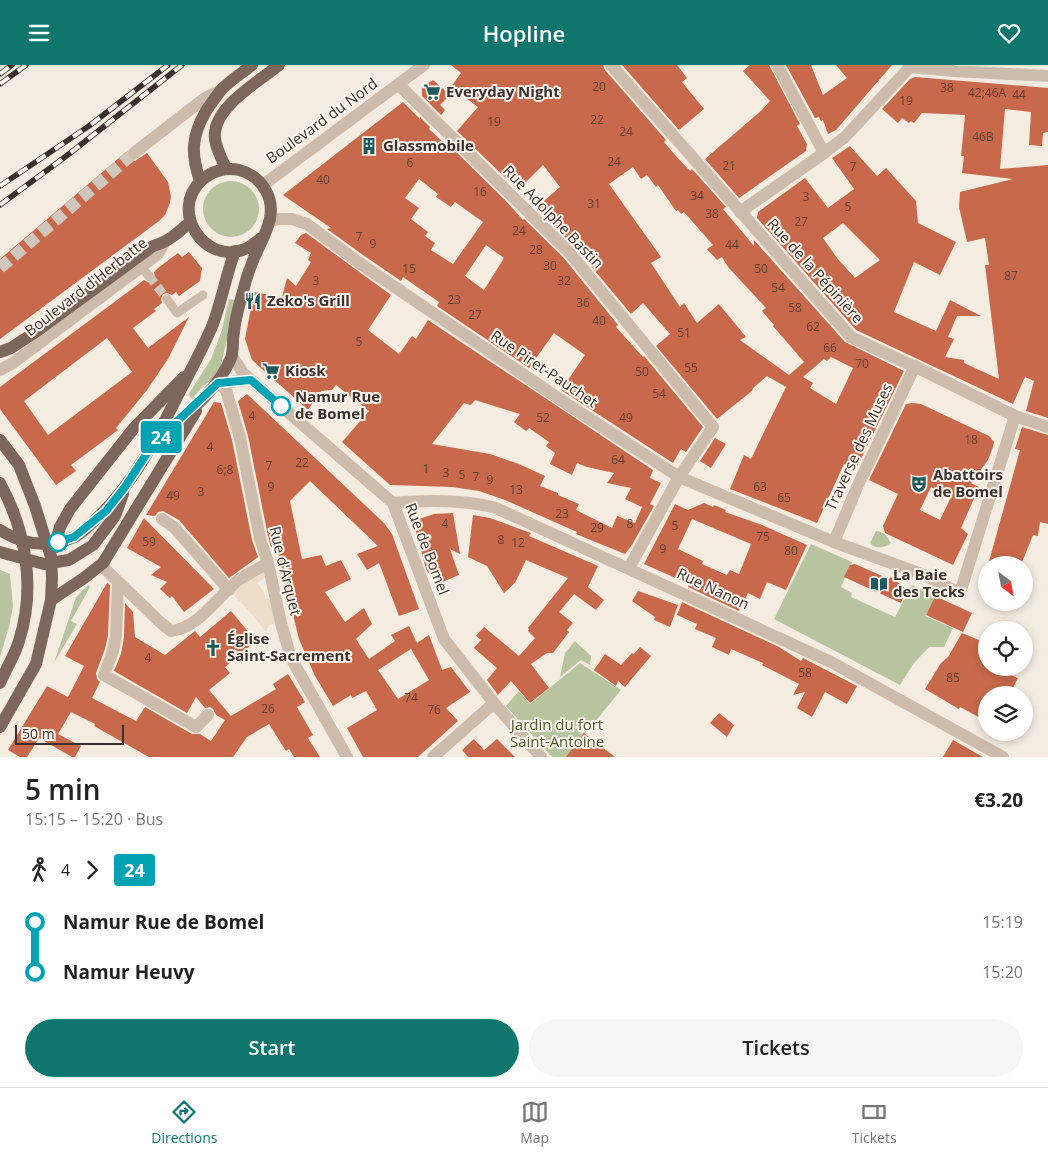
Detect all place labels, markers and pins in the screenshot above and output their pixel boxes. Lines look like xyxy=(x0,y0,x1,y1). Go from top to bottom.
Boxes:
place label: Everyday Night xyxy=(446,81,560,101)
supermarket icon: Everyday Night xyxy=(422,82,442,102)
place label: Glassmobile xyxy=(383,135,474,155)
building icon: Glassmobile xyxy=(359,136,379,156)
place label: Zeko's Grill xyxy=(267,290,350,310)
restaurant icon: Zeko's Grill xyxy=(243,291,263,311)
place label: Kiosk xyxy=(285,360,326,380)
supermarket icon: Kiosk xyxy=(261,361,281,381)
place label: Namur Rue de Bomel xyxy=(295,386,380,423)
marker: Namur Rue de Bomel xyxy=(271,396,291,416)
place label: Abattoirs de Bomel xyxy=(933,464,1003,501)
theatre icon: Abattoirs de Bomel xyxy=(909,474,929,494)
unlabelled marker xyxy=(48,532,68,552)
place label: La Baie des Tecks xyxy=(893,564,965,601)
library icon: La Baie des Tecks xyxy=(869,574,889,594)
place label: Église Saint-Sacrement xyxy=(227,628,351,665)
church icon: Église Saint-Sacrement xyxy=(203,638,223,658)

